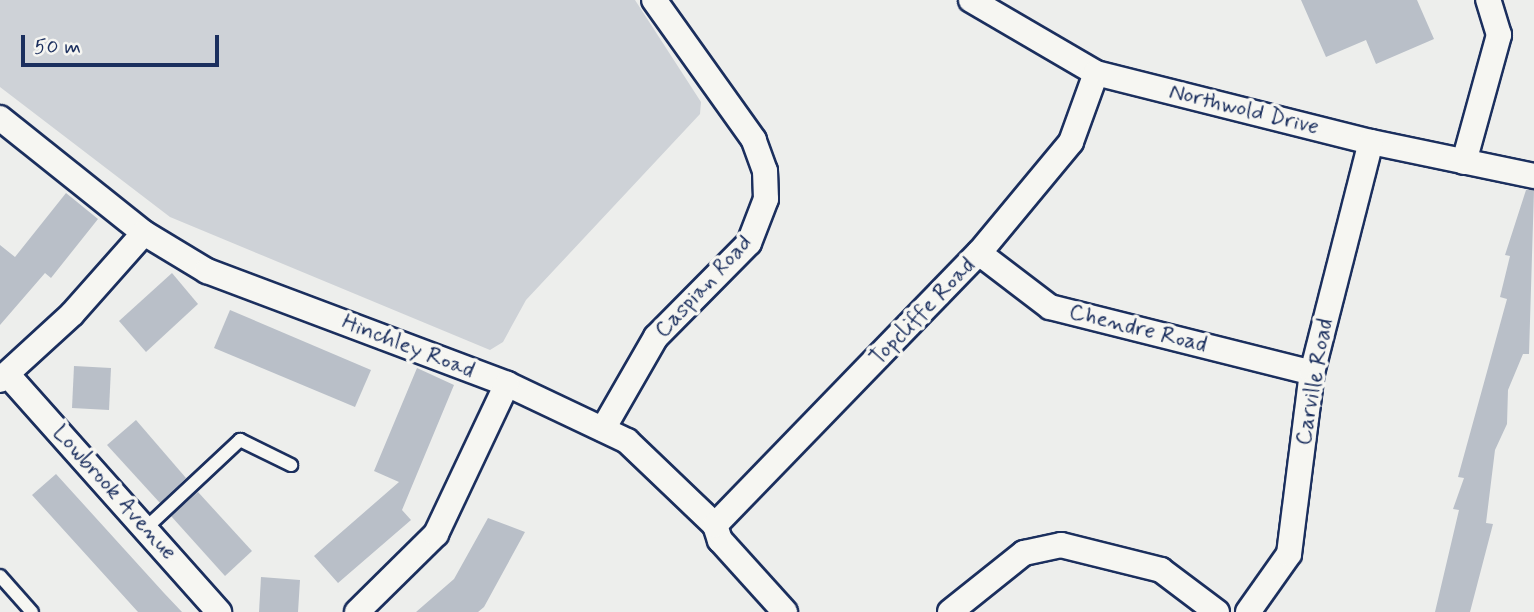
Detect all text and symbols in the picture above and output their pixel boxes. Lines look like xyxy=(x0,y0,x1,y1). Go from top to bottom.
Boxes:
scale bar xyxy=(24,21,222,65)
text: 50 m xyxy=(34,33,81,61)
street label: Northwold Drive xyxy=(1166,78,1322,142)
street label: Caspian Road xyxy=(649,230,759,344)
street label: Topcliffe Road xyxy=(866,253,980,371)
street label: Chendre Road xyxy=(1067,299,1209,359)
street label: Hinchley Road xyxy=(339,310,477,384)
street label: Carville Road xyxy=(1290,317,1340,447)
street label: Lowbrook Avenue xyxy=(47,421,181,565)

